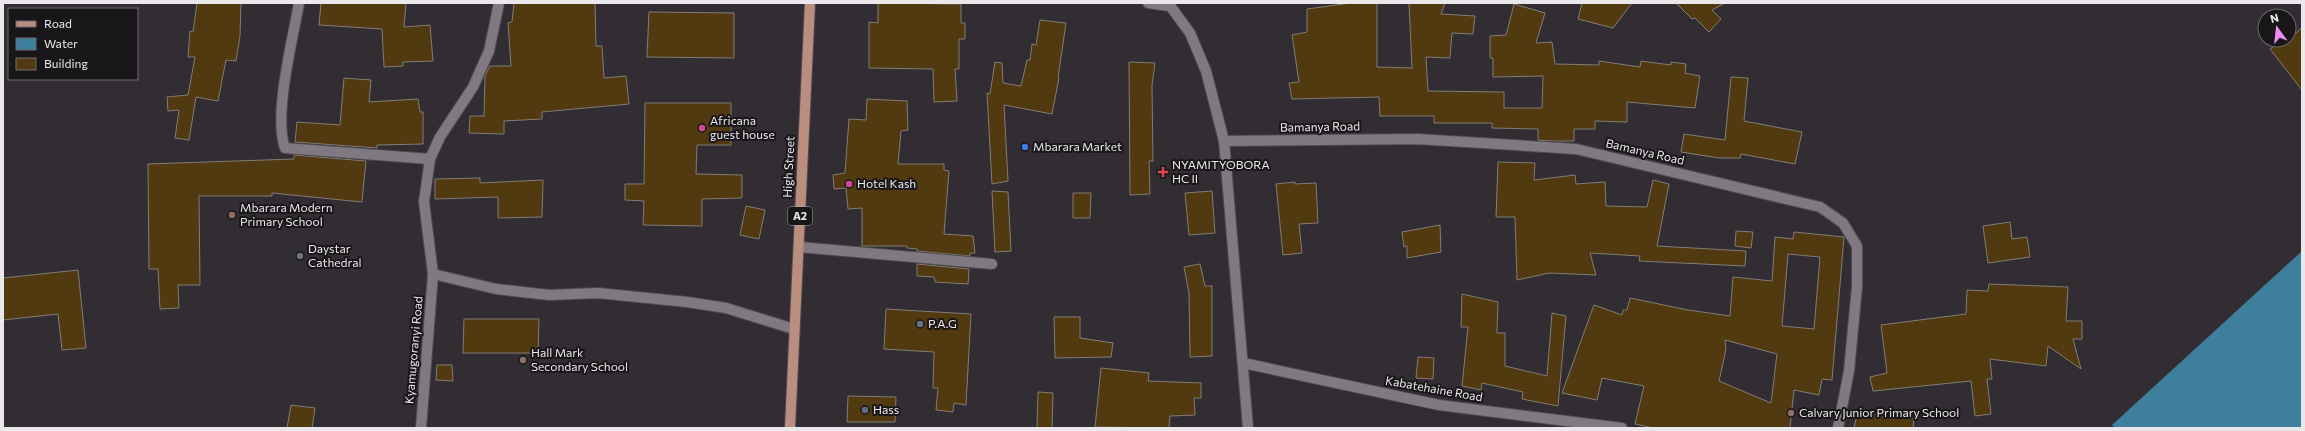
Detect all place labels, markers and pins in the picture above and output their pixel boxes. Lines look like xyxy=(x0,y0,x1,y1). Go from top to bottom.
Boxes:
place label: Africana guest house xyxy=(710,113,775,141)
marker: Africana guest house xyxy=(697,123,707,133)
place label: Mbarara Market xyxy=(1033,139,1122,153)
marker: Mbarara Market xyxy=(1020,142,1030,152)
place label: NYAMITYOBORA HC II xyxy=(1172,157,1270,185)
marker: NYAMITYOBORA HC II xyxy=(1157,166,1169,178)
place label: Hotel Kash xyxy=(857,176,916,190)
marker: Hotel Kash xyxy=(844,179,854,189)
place label: Mbarara Modern Primary School xyxy=(240,200,333,228)
marker: Mbarara Modern Primary School xyxy=(227,210,237,220)
place label: Daystar Cathedral xyxy=(308,241,362,269)
marker: Daystar Cathedral xyxy=(295,251,305,261)
place label: P.A.G xyxy=(928,316,957,330)
marker: P.A.G xyxy=(915,319,925,329)
place label: Hall Mark Secondary School xyxy=(531,345,628,373)
marker: Hall Mark Secondary School xyxy=(518,355,528,365)
place label: Hass xyxy=(873,402,899,416)
marker: Hass xyxy=(860,405,870,415)
place label: Calvary Junior Primary School xyxy=(1799,405,1959,420)
marker: Calvary Junior Primary School xyxy=(1786,408,1796,418)

